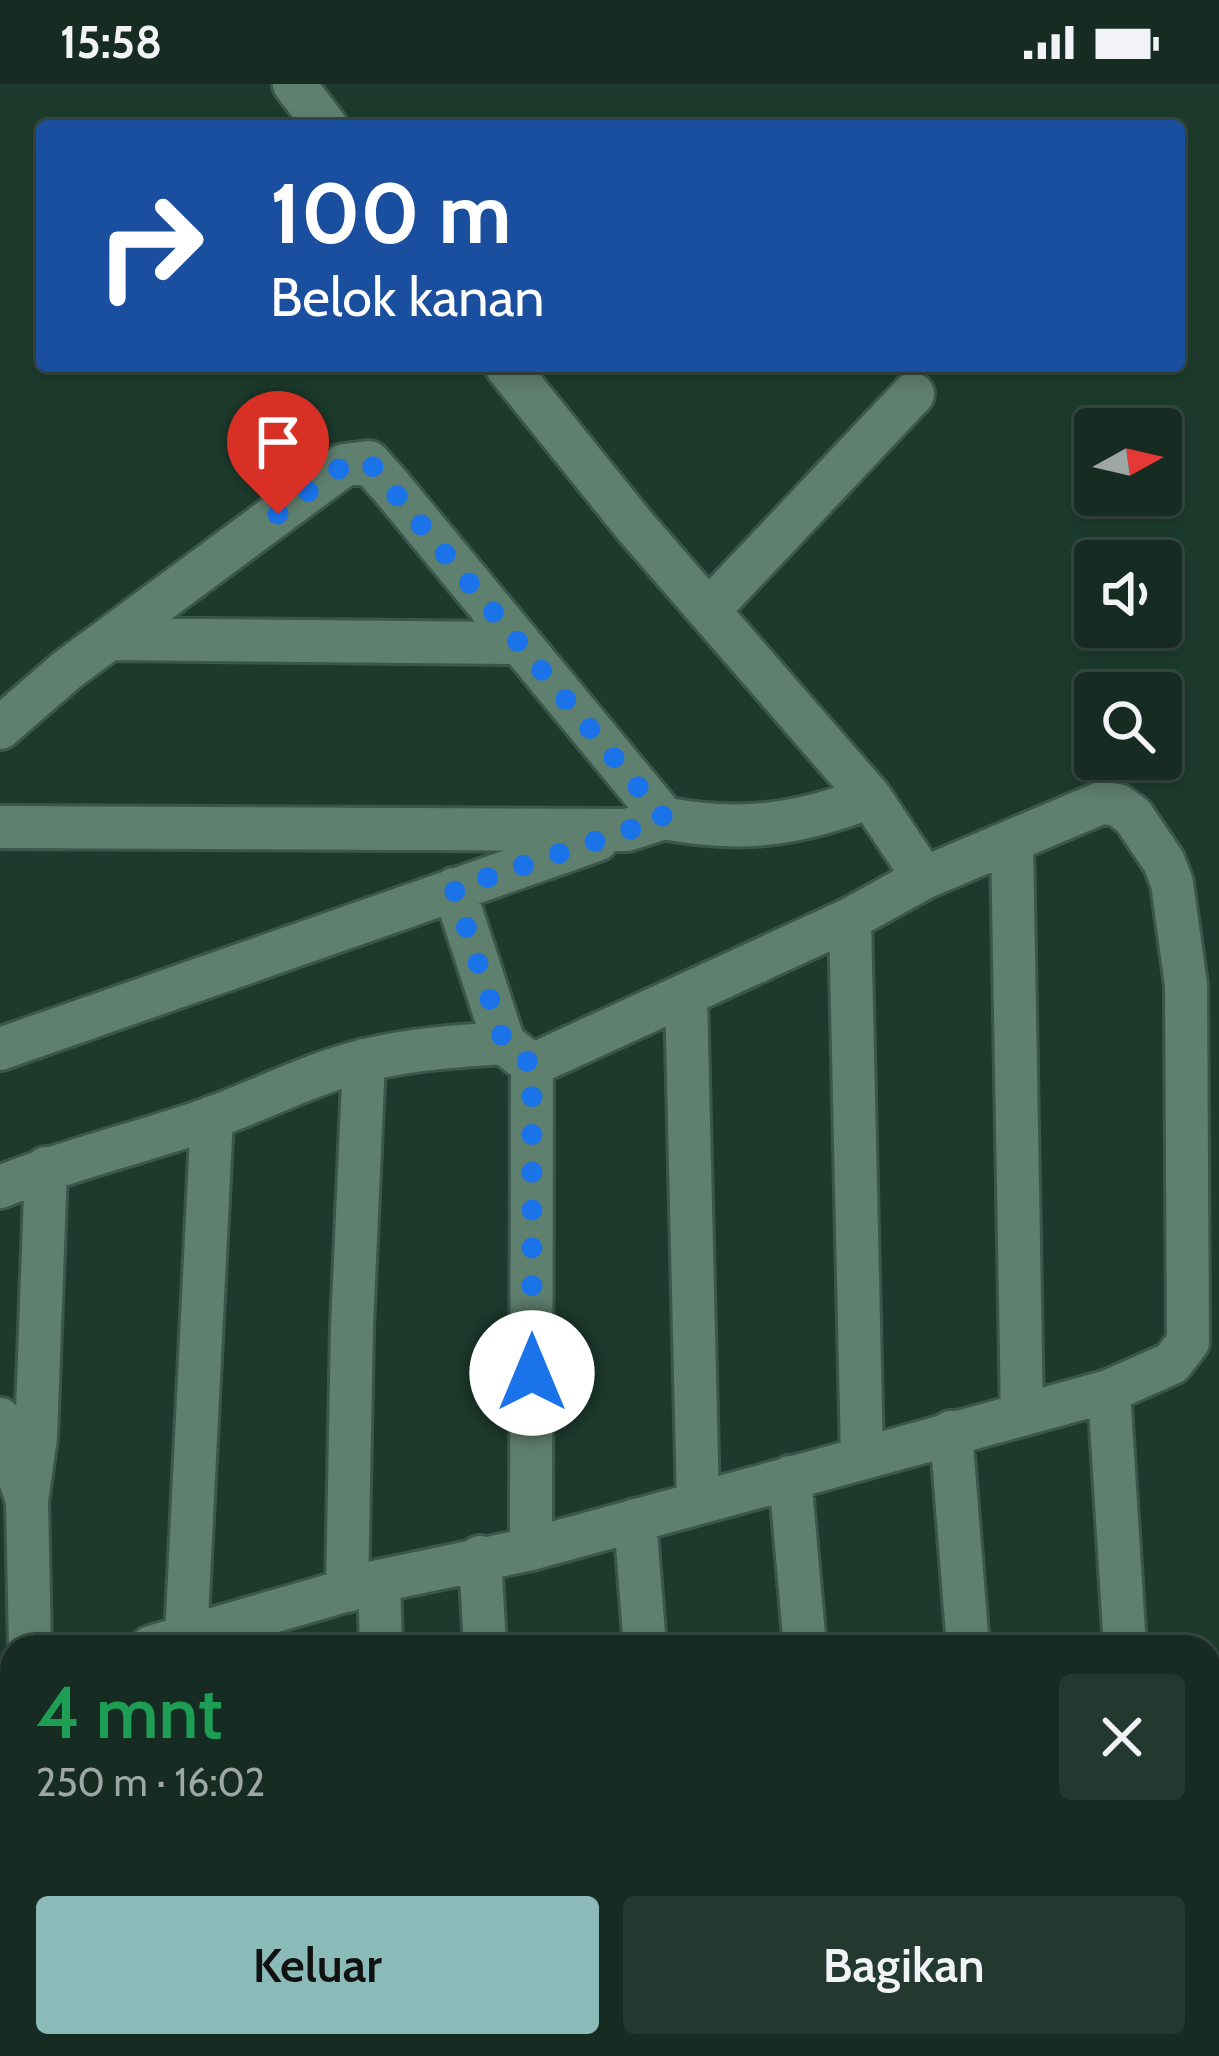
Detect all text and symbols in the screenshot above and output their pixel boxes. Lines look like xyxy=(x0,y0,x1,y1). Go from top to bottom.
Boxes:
text: 15:58 xyxy=(60,15,162,69)
text: 100 m xyxy=(270,162,512,264)
icon: right xyxy=(72,168,228,324)
text: Belok kanan xyxy=(270,264,545,330)
pin xyxy=(227,391,329,514)
north arrow xyxy=(1074,408,1182,516)
map controls xyxy=(1074,408,1182,780)
icon: arrive xyxy=(245,409,311,475)
button: sound xyxy=(1074,540,1182,648)
button: search xyxy=(1074,672,1182,780)
position arrow xyxy=(469,1310,595,1436)
text: 4 mnt xyxy=(36,1669,223,1756)
button: close xyxy=(1059,1674,1185,1800)
text: 250 m · 16:02 xyxy=(36,1758,265,1806)
button: Keluar xyxy=(36,1896,599,2034)
button: Bagikan xyxy=(623,1896,1185,2034)

